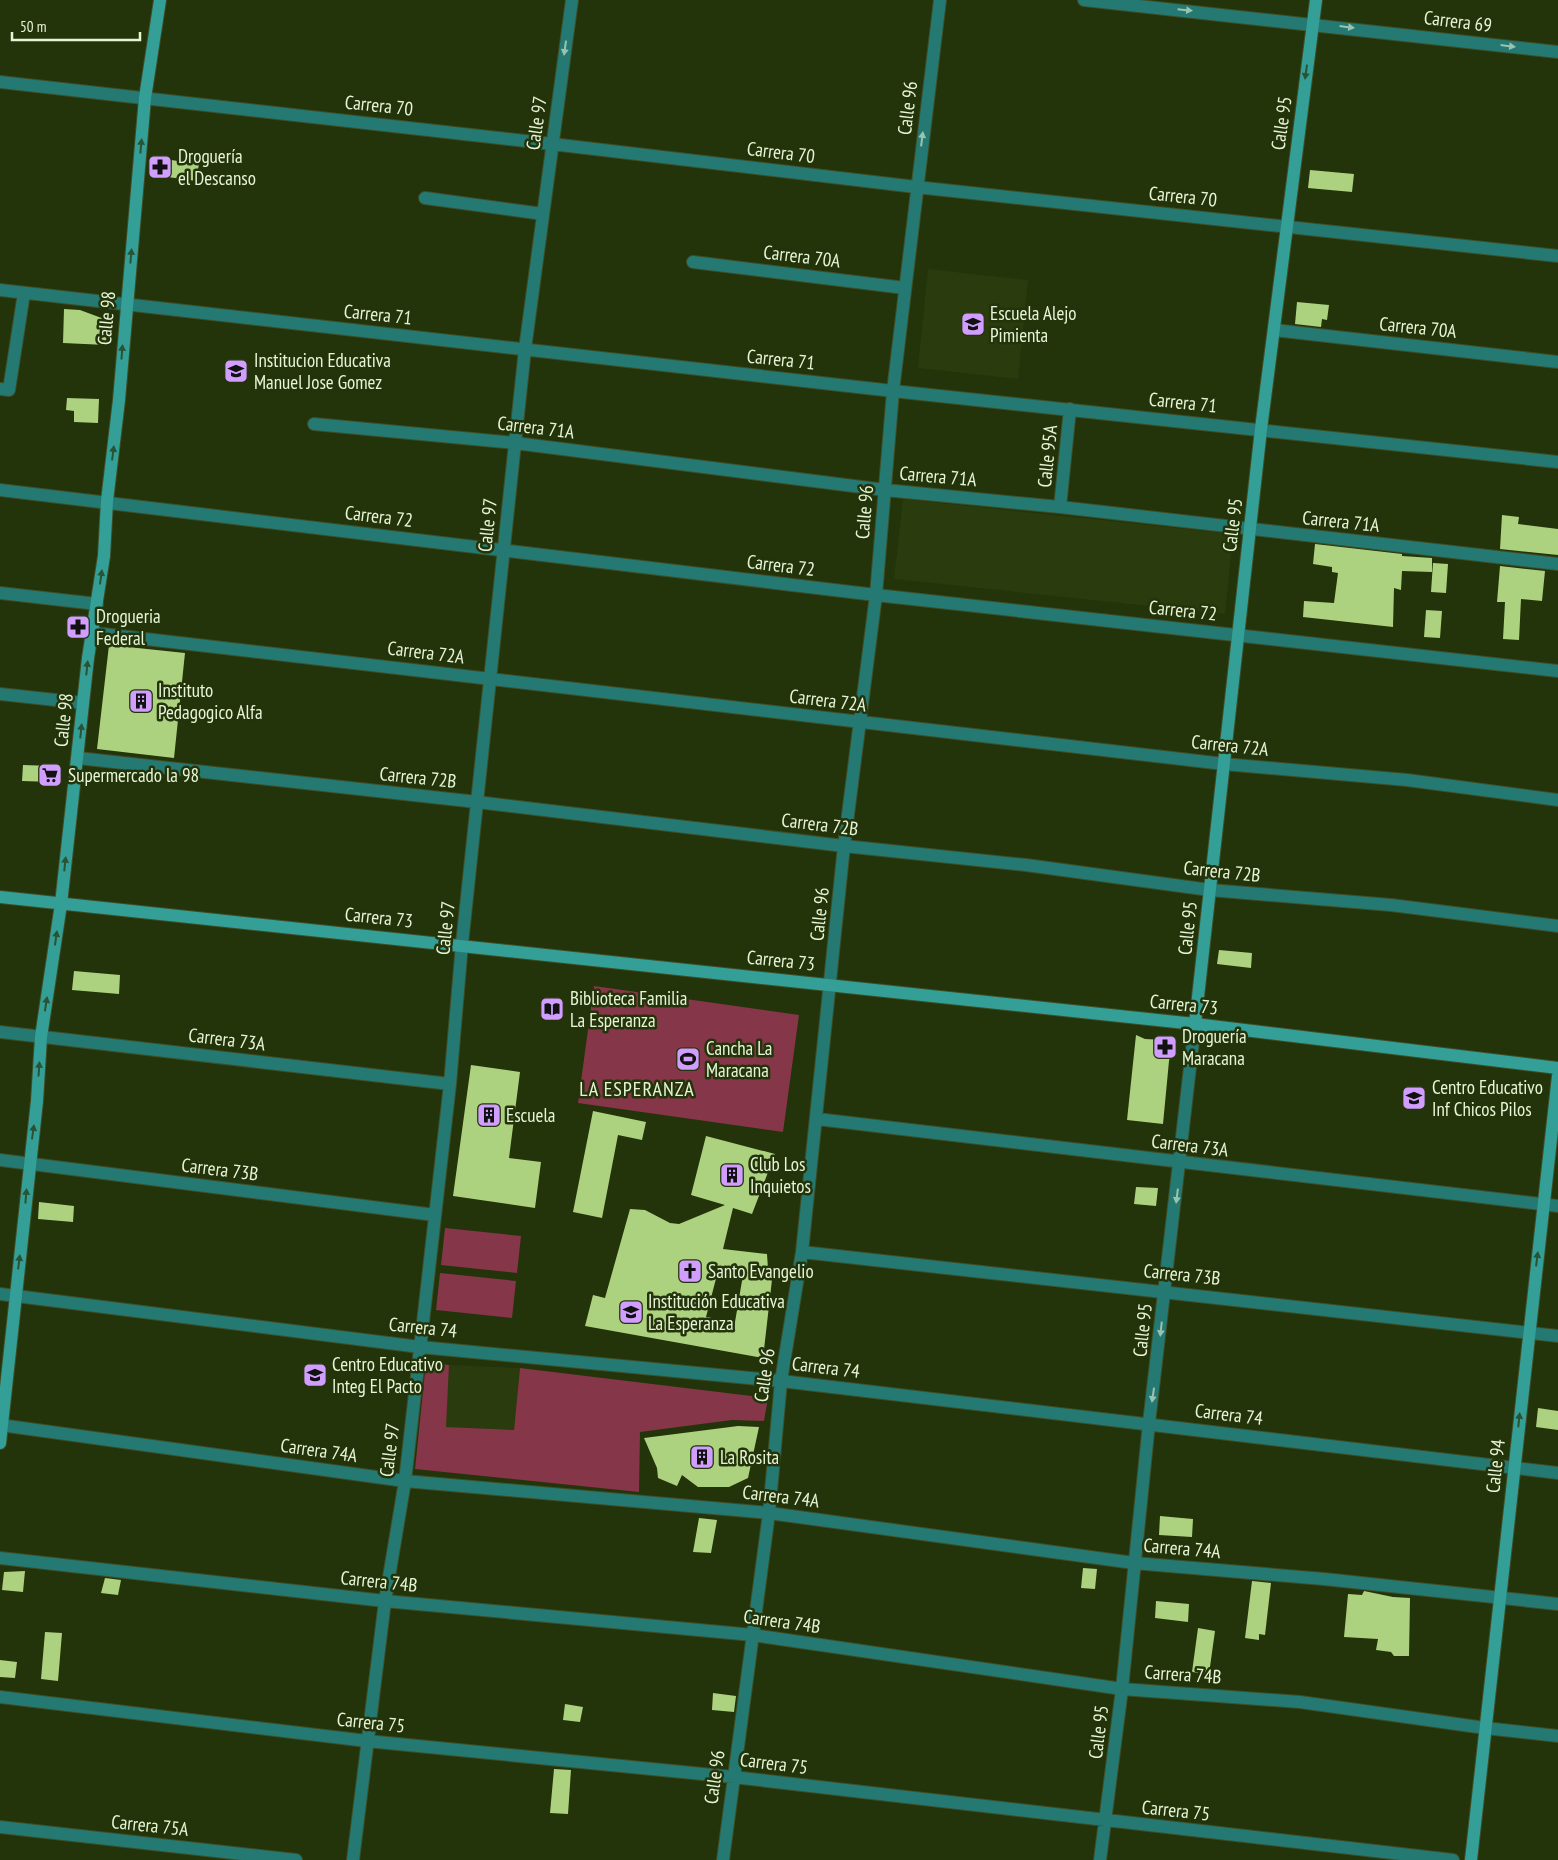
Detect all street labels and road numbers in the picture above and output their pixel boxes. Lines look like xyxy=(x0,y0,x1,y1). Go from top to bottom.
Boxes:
street label: Carrera 69 xyxy=(1423,5,1493,37)
street label: Calle 96 xyxy=(892,80,922,136)
street label: Carrera 70 xyxy=(344,89,414,121)
street label: Calle 97 xyxy=(520,95,552,151)
street label: Calle 95 xyxy=(1265,95,1297,151)
street label: Carrera 70 xyxy=(746,136,816,168)
street label: Carrera 70 xyxy=(1148,180,1218,212)
street label: Carrera 70A xyxy=(762,239,842,273)
street label: Calle 98 xyxy=(92,290,120,346)
street label: Carrera 71 xyxy=(343,298,413,330)
street label: Carrera 70A xyxy=(1378,311,1458,343)
street label: Carrera 71 xyxy=(746,343,816,375)
street label: Carrera 71 xyxy=(1148,386,1218,418)
street label: Carrera 71A xyxy=(496,410,576,444)
street label: Calle 95A xyxy=(1032,423,1062,489)
street label: Carrera 71A xyxy=(898,461,978,491)
street label: Calle 96 xyxy=(850,484,878,540)
street label: Calle 97 xyxy=(472,497,502,553)
street label: Calle 95 xyxy=(1217,497,1247,553)
street label: Carrera 72 xyxy=(344,500,414,532)
street label: Carrera 71A xyxy=(1301,505,1381,537)
street label: Carrera 72 xyxy=(746,549,816,581)
street label: Carrera 72 xyxy=(1148,594,1218,626)
street label: Carrera 72A xyxy=(386,635,466,669)
street label: Carrera 72A xyxy=(788,683,868,717)
street label: Calle 98 xyxy=(48,692,78,748)
street label: Carrera 72A xyxy=(1190,729,1270,761)
street label: Carrera 72B xyxy=(378,761,458,793)
street label: Carrera 72B xyxy=(780,807,860,841)
street label: Carrera 72B xyxy=(1182,855,1262,887)
street label: Calle 96 xyxy=(804,886,834,942)
street label: Calle 97 xyxy=(430,900,460,956)
street label: Calle 95 xyxy=(1172,900,1202,956)
street label: Carrera 73 xyxy=(344,901,414,933)
street label: Carrera 73 xyxy=(746,944,816,976)
street label: Carrera 73 xyxy=(1149,988,1219,1020)
street label: Carrera 73A xyxy=(187,1022,267,1056)
street label: Carrera 73A xyxy=(1150,1128,1230,1162)
street label: Carrera 73B xyxy=(180,1152,260,1186)
street label: Carrera 73B xyxy=(1142,1258,1222,1290)
street label: Calle 95 xyxy=(1127,1302,1157,1358)
street label: Carrera 74 xyxy=(388,1311,459,1343)
street label: Calle 96 xyxy=(748,1347,780,1403)
street label: Carrera 74 xyxy=(791,1351,862,1383)
street label: Carrera 74 xyxy=(1194,1398,1265,1430)
street label: Calle 97 xyxy=(374,1422,404,1478)
street label: Carrera 74A xyxy=(279,1433,359,1467)
street label: Calle 94 xyxy=(1480,1438,1510,1494)
street label: Carrera 74A xyxy=(741,1479,821,1513)
street label: Carrera 74A xyxy=(1142,1533,1222,1563)
street label: Carrera 74B xyxy=(339,1565,419,1597)
street label: Carrera 74B xyxy=(742,1604,822,1638)
street label: Carrera 74B xyxy=(1144,1659,1222,1689)
street label: Calle 95 xyxy=(1083,1704,1113,1760)
street label: Carrera 75 xyxy=(336,1706,406,1738)
street label: Carrera 75 xyxy=(739,1747,809,1779)
street label: Calle 96 xyxy=(698,1749,730,1805)
street label: Carrera 75 xyxy=(1141,1794,1211,1826)
street label: Carrera 75A xyxy=(110,1809,190,1841)

